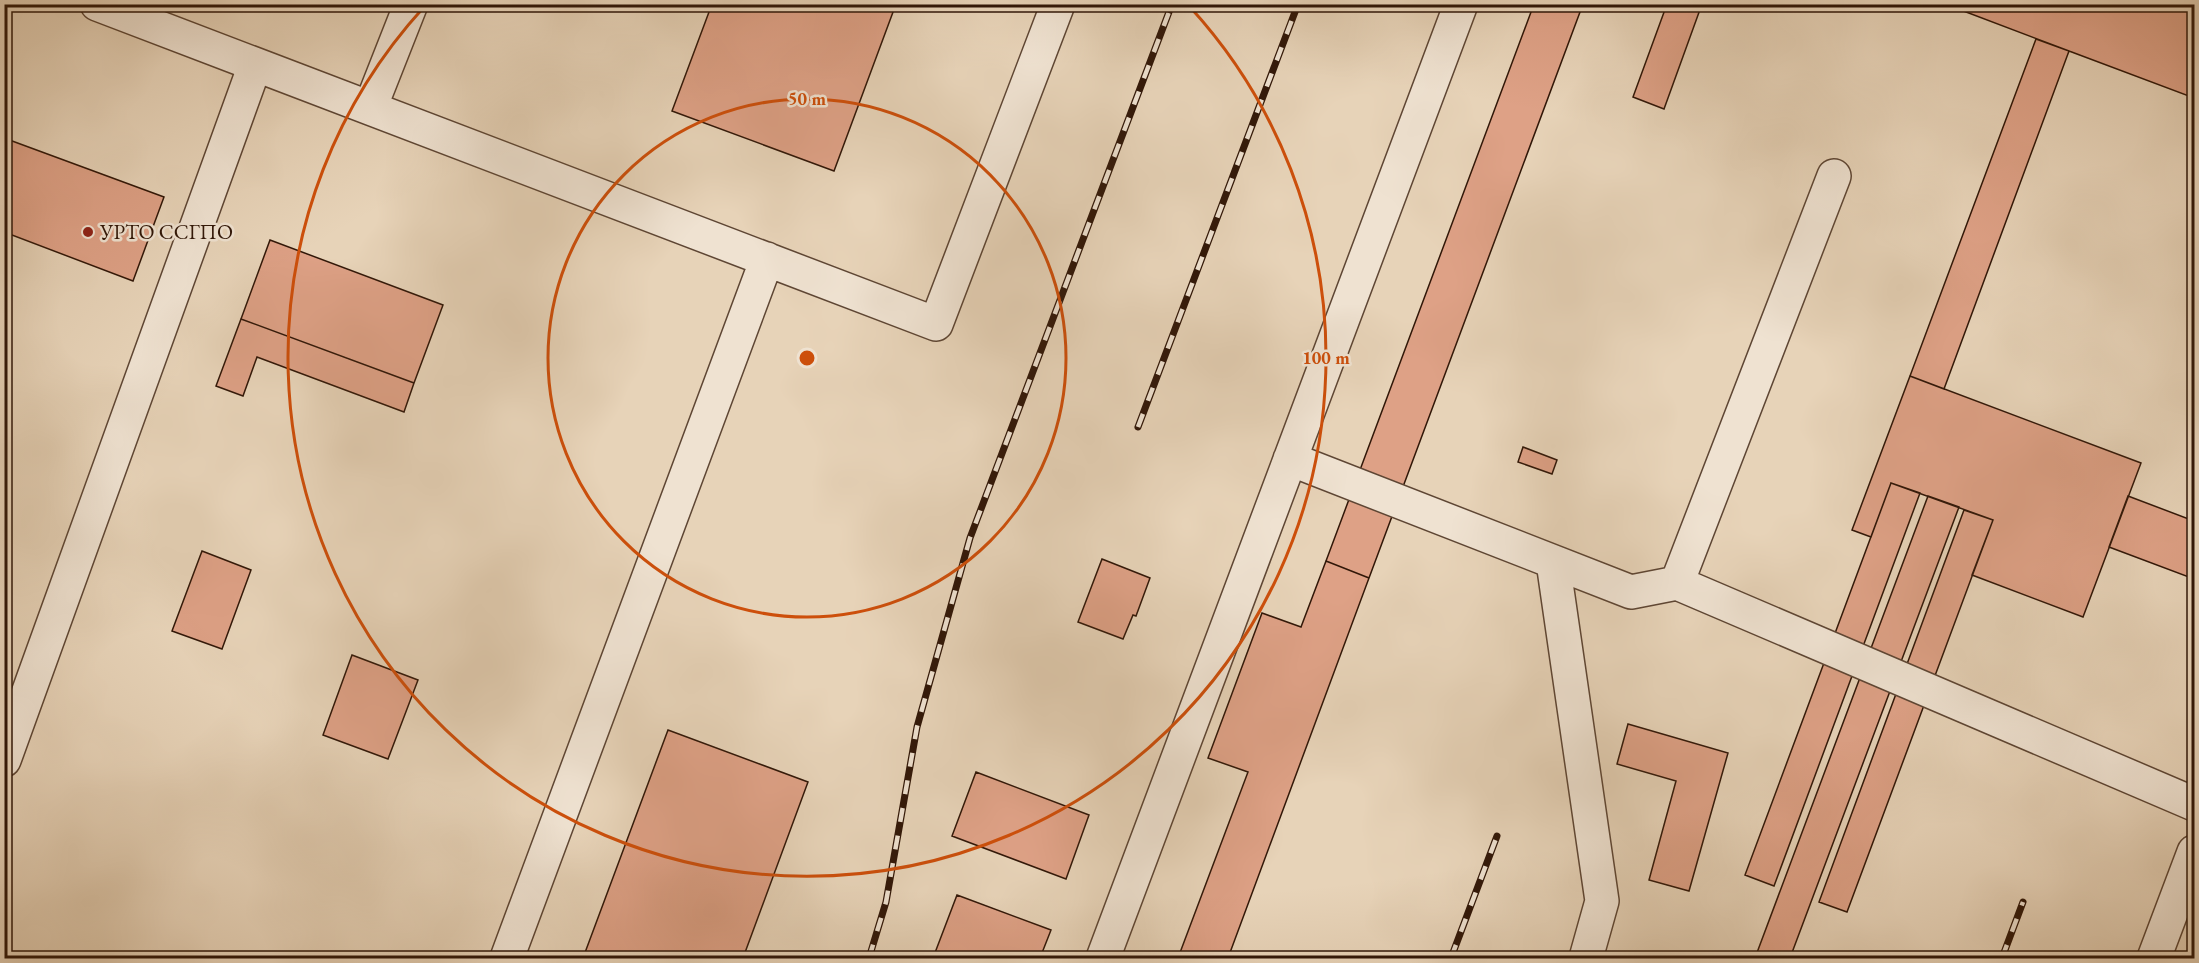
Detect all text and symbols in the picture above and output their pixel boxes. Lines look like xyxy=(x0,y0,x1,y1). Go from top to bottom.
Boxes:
text: 50 m xyxy=(788,87,826,110)
place label: УРТО ССГПО xyxy=(99,218,233,245)
marker: УРТО ССГПО xyxy=(81,225,95,239)
text: 100 m xyxy=(1302,346,1350,369)
centre of rings xyxy=(797,348,817,368)

